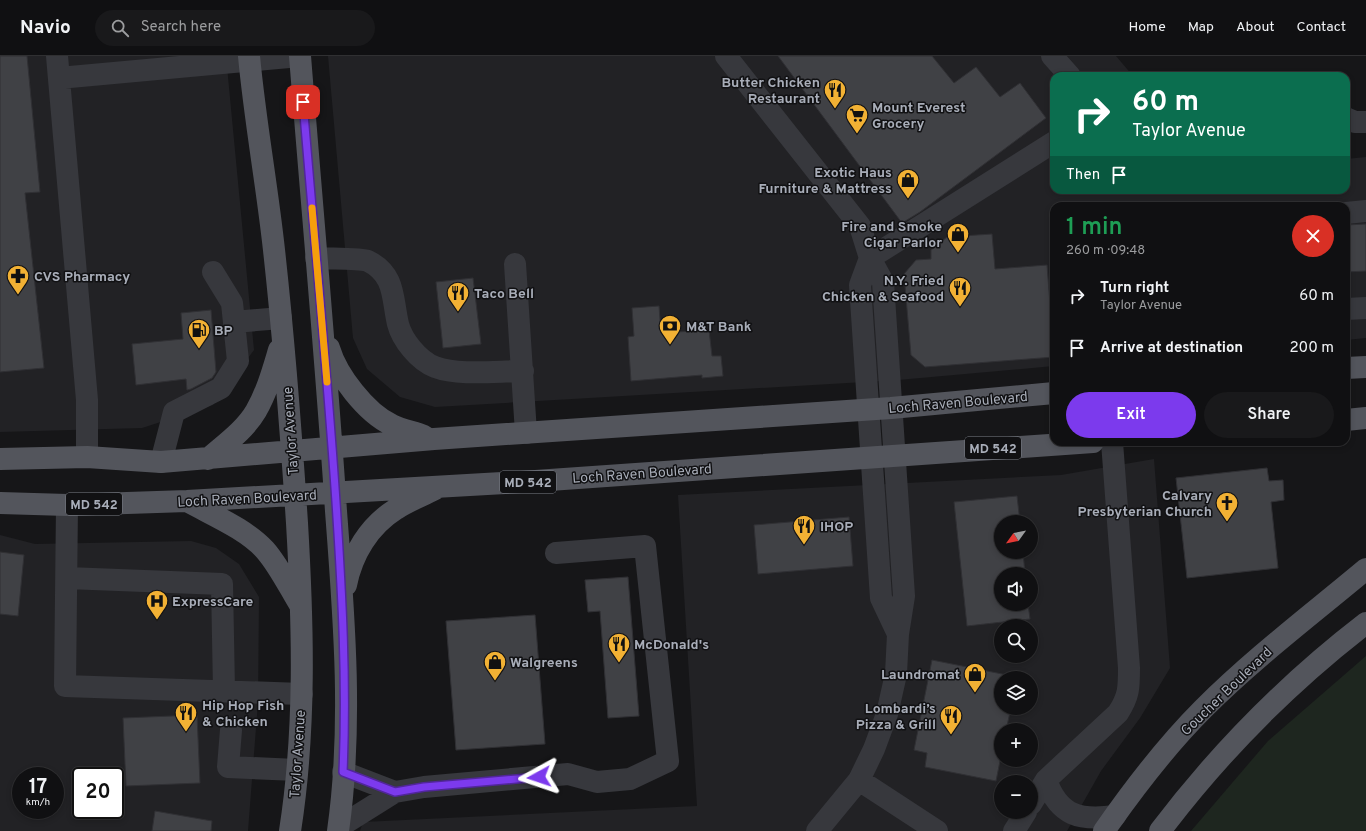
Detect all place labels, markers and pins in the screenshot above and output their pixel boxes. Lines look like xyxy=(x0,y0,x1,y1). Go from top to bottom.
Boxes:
place label: Butter Chicken Restaurant xyxy=(721,75,820,108)
restaurant icon: Butter Chicken Restaurant xyxy=(822,77,848,110)
pin xyxy=(286,85,320,119)
place label: Mount Everest Grocery xyxy=(872,100,965,133)
supermarket icon: Mount Everest Grocery xyxy=(844,102,870,135)
place label: Exotic Haus Furniture & Mattress xyxy=(758,165,892,198)
shop icon: Exotic Haus Furniture & Mattress xyxy=(895,167,921,200)
place label: Fire and Smoke Cigar Parlor xyxy=(841,219,942,252)
shop icon: Fire and Smoke Cigar Parlor xyxy=(945,221,971,254)
pharmacy icon: CVS Pharmacy xyxy=(5,263,31,296)
place label: CVS Pharmacy xyxy=(34,269,130,286)
place label: N.Y. Fried Chicken & Seafood xyxy=(822,273,944,306)
restaurant icon: N.Y. Fried Chicken & Seafood xyxy=(947,275,973,308)
restaurant icon: Taco Bell xyxy=(445,280,471,313)
place label: Taco Bell xyxy=(474,286,534,303)
bank icon: M&T Bank xyxy=(657,313,683,346)
fuel station icon: BP xyxy=(186,317,212,350)
place label: M&T Bank xyxy=(686,319,752,336)
place label: BP xyxy=(214,323,233,340)
place label: Calvary Presbyterian Church xyxy=(1078,488,1212,521)
church icon: Calvary Presbyterian Church xyxy=(1214,490,1240,523)
restaurant icon: IHOP xyxy=(791,513,817,546)
place label: IHOP xyxy=(820,519,853,536)
hospital icon: ExpressCare xyxy=(144,588,170,621)
place label: ExpressCare xyxy=(172,594,254,611)
restaurant icon: McDonald's xyxy=(606,631,632,664)
place label: McDonald's xyxy=(634,637,709,654)
shop icon: Walgreens xyxy=(482,649,508,682)
place label: Walgreens xyxy=(510,655,578,672)
shop icon: Laundromat xyxy=(962,661,988,694)
place label: Laundromat xyxy=(881,667,960,684)
place label: Hip Hop Fish & Chicken xyxy=(202,698,284,731)
restaurant icon: Hip Hop Fish & Chicken xyxy=(173,700,199,733)
place label: Lombardi’s Pizza & Grill xyxy=(856,701,936,734)
restaurant icon: Lombardi’s Pizza & Grill xyxy=(938,703,964,736)

